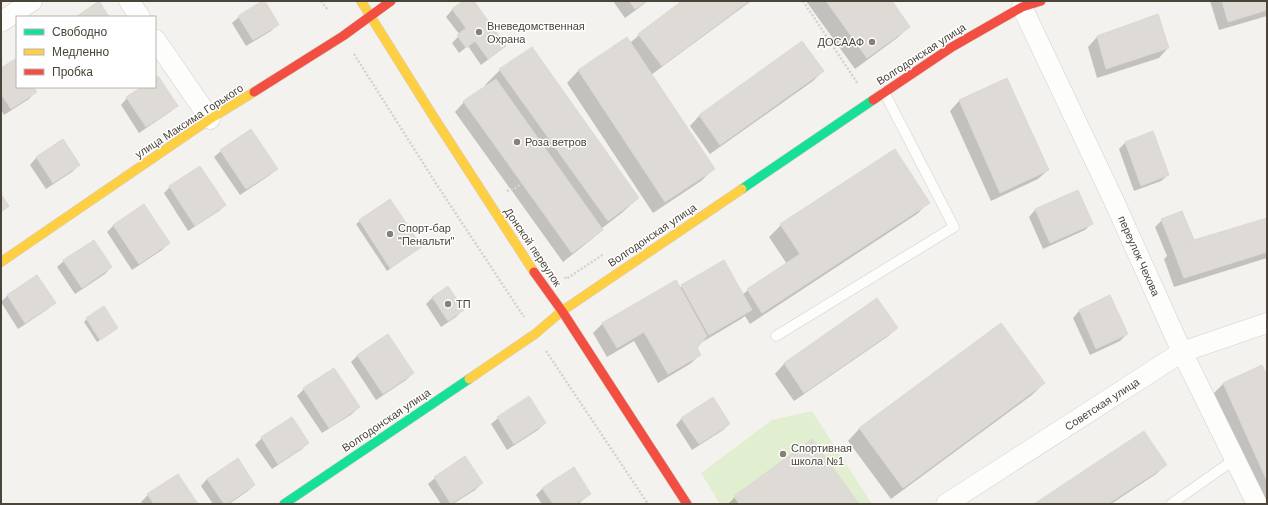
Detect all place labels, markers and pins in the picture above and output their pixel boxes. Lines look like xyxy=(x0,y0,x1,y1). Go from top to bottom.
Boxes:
place label: Вневедомственная Охрана xyxy=(487,20,585,45)
marker: Вневедомственная Охрана xyxy=(474,27,484,37)
place label: ДОСААФ xyxy=(818,36,864,48)
marker: ДОСААФ xyxy=(867,37,877,47)
place label: Роза ветров xyxy=(525,136,587,148)
marker: Роза ветров xyxy=(512,137,522,147)
place label: Спорт-бар "Пенальти" xyxy=(398,222,455,247)
marker: Спорт-бар "Пенальти" xyxy=(385,229,395,239)
place label: ТП xyxy=(456,298,471,310)
marker: ТП xyxy=(443,299,453,309)
place label: Спортивная школа №1 xyxy=(791,442,852,467)
marker: Спортивная школа №1 xyxy=(778,449,788,459)

